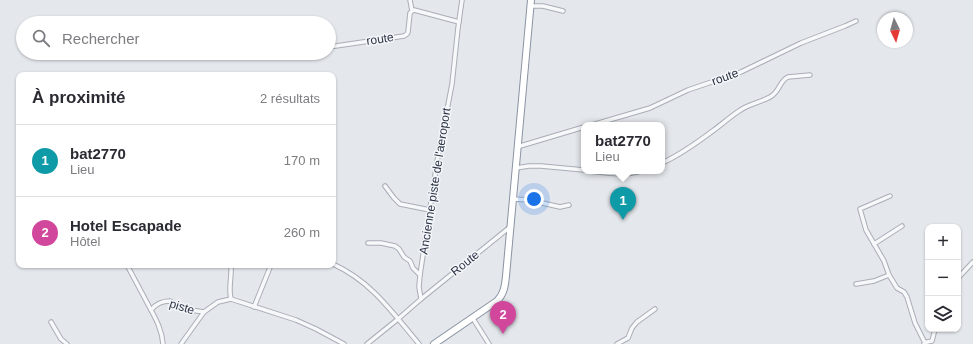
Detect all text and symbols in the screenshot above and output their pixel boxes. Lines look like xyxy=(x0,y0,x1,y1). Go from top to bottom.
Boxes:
north arrow xyxy=(877,12,913,48)
search box xyxy=(16,16,336,60)
icon: search xyxy=(30,27,52,49)
text: Rechercher xyxy=(62,30,140,47)
street label: route xyxy=(365,30,395,48)
street label: route xyxy=(710,66,741,88)
text: À proximité xyxy=(32,88,126,107)
text: 2 résultats xyxy=(260,91,320,106)
street label: Ancienne piste de l'aeroport xyxy=(416,106,454,255)
popup xyxy=(581,122,665,174)
text: bat2770 xyxy=(595,132,651,149)
text: bat2770 xyxy=(70,145,126,162)
text: Lieu xyxy=(595,149,620,164)
text: 1 xyxy=(41,153,49,168)
text: 170 m xyxy=(284,153,320,168)
text: Lieu xyxy=(70,162,95,177)
pin: 1 xyxy=(610,187,636,220)
your location xyxy=(524,189,544,209)
text: Hotel Escapade xyxy=(70,217,182,234)
map controls xyxy=(925,224,961,332)
button: + xyxy=(925,224,961,260)
text: 2 xyxy=(41,225,49,240)
text: 260 m xyxy=(284,225,320,240)
text: Hôtel xyxy=(70,234,100,249)
street label: Route xyxy=(448,247,482,279)
button: − xyxy=(925,260,961,296)
button: layers xyxy=(925,296,961,332)
street label: piste xyxy=(168,297,196,317)
pin: 2 xyxy=(490,301,516,334)

